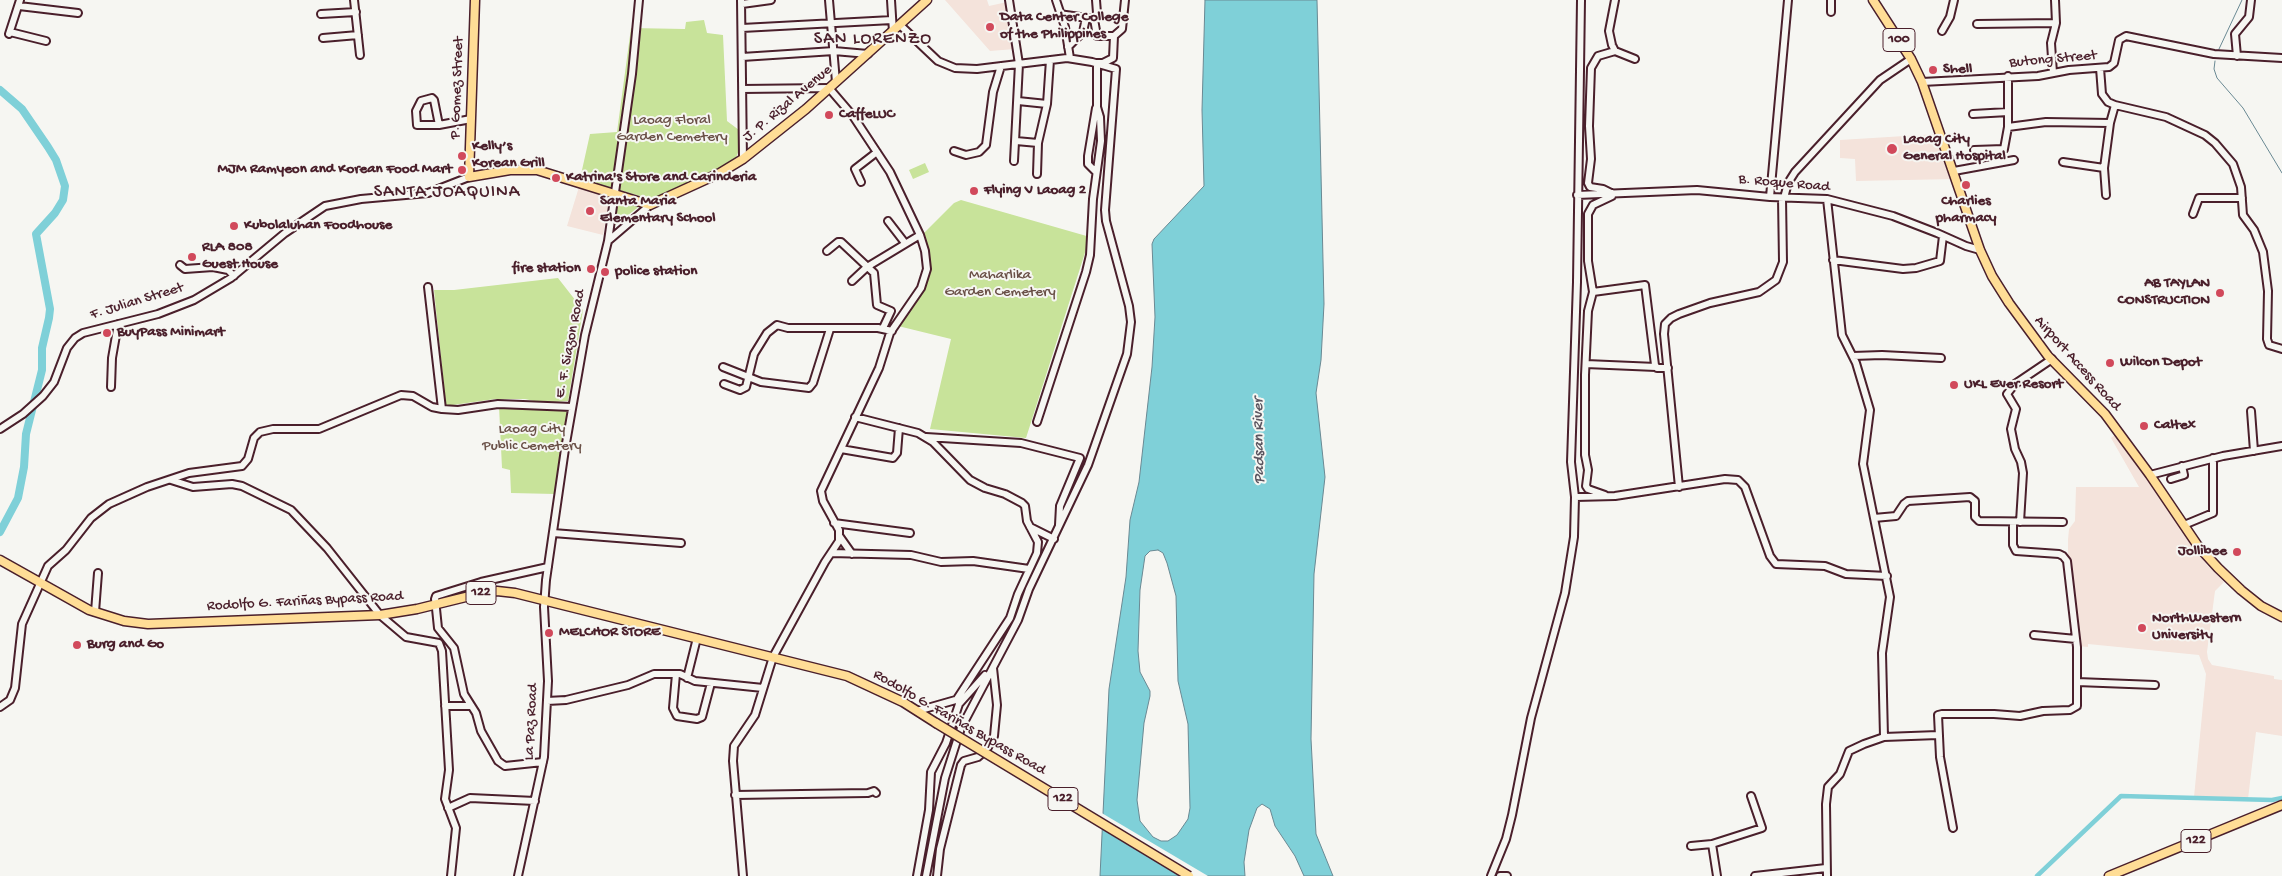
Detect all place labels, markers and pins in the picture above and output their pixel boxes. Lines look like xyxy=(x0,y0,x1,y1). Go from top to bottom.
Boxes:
place label: Data Center College of the Philippines xyxy=(1000,9,1128,44)
marker: Data Center College of the Philippines xyxy=(984,21,996,33)
place label: Shell xyxy=(1943,61,1972,79)
marker: Shell xyxy=(1927,64,1939,76)
place label: CaffeLUC xyxy=(839,106,895,124)
marker: CaffeLUC xyxy=(823,109,835,121)
place label: Laoag City General Hospital xyxy=(1903,131,2006,166)
place label: Kelly’s Korean Grill xyxy=(472,138,545,173)
marker: Laoag City General Hospital xyxy=(1885,142,1899,156)
marker: Kelly’s Korean Grill xyxy=(456,150,468,162)
place label: MJM Ramyeon and Korean Food Mart xyxy=(218,161,452,179)
marker: MJM Ramyeon and Korean Food Mart xyxy=(456,164,468,176)
place label: Katrina's Store and Carinderia xyxy=(566,169,756,187)
marker: Katrina's Store and Carinderia xyxy=(550,172,562,184)
marker: Charlies pharmacy xyxy=(1960,179,1972,191)
place label: Flying V Laoag 2 xyxy=(984,182,1086,200)
marker: Flying V Laoag 2 xyxy=(968,185,980,197)
place label: Santa Maria Elementary School xyxy=(600,193,716,228)
place label: Charlies pharmacy xyxy=(1936,193,1996,228)
marker: Santa Maria Elementary School xyxy=(584,205,596,217)
place label: Kubolaluhan Foodhouse xyxy=(244,217,392,235)
marker: Kubolaluhan Foodhouse xyxy=(228,220,240,232)
place label: RLA 808 Guest House xyxy=(202,239,278,274)
marker: RLA 808 Guest House xyxy=(186,251,198,263)
place label: fire station xyxy=(512,260,581,278)
marker: fire station xyxy=(585,263,597,275)
place label: police station xyxy=(615,263,697,281)
marker: police station xyxy=(599,266,611,278)
place label: AB TAYLAN CONSTRUCTION xyxy=(2117,275,2210,310)
marker: AB TAYLAN CONSTRUCTION xyxy=(2214,287,2226,299)
place label: BuyPass Minimart xyxy=(117,324,225,342)
marker: BuyPass Minimart xyxy=(101,327,113,339)
place label: Wilcon Depot xyxy=(2120,354,2202,372)
marker: Wilcon Depot xyxy=(2104,357,2116,369)
place label: UKL Ever Resort xyxy=(1964,376,2063,394)
marker: UKL Ever Resort xyxy=(1948,379,1960,391)
place label: Caltex xyxy=(2154,417,2196,435)
marker: Caltex xyxy=(2138,420,2150,432)
place label: Jollibee xyxy=(2178,543,2227,561)
marker: Jollibee xyxy=(2231,546,2243,558)
place label: NorthWestern University xyxy=(2152,610,2241,645)
marker: NorthWestern University xyxy=(2136,622,2148,634)
place label: MELCHOR STORE xyxy=(559,624,660,642)
marker: MELCHOR STORE xyxy=(543,627,555,639)
place label: Burg and Go xyxy=(87,636,164,654)
marker: Burg and Go xyxy=(71,639,83,651)

